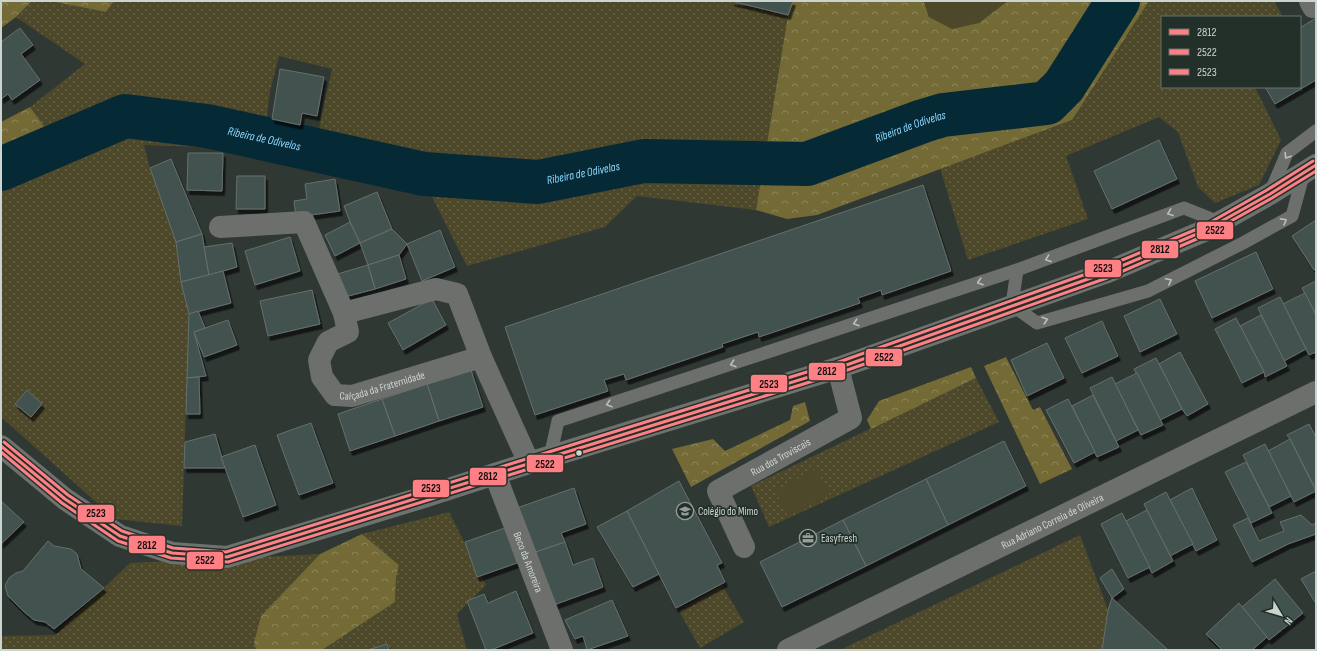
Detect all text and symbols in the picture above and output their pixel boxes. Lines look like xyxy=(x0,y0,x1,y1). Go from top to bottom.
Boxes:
legend xyxy=(1161,16,1301,88)
text: 2812 xyxy=(1197,25,1217,40)
text: 2522 xyxy=(1197,45,1217,60)
text: 2523 xyxy=(1197,65,1217,80)
water label: Ribeira de Odivelas xyxy=(873,108,947,146)
water label: Ribeira de Odivelas xyxy=(226,124,303,155)
one-way arrow xyxy=(1284,152,1291,159)
water label: Ribeira de Odivelas xyxy=(545,159,622,188)
one-way arrow xyxy=(1166,209,1173,217)
one-way arrow xyxy=(1280,218,1287,225)
line badge: 2522 xyxy=(1196,221,1234,240)
text: 2522 xyxy=(1205,224,1225,237)
line badge: 2812 xyxy=(1141,240,1179,259)
text: 2812 xyxy=(1150,243,1170,256)
one-way arrow xyxy=(1044,254,1051,262)
line badge: 2523 xyxy=(1084,259,1122,278)
text: 2523 xyxy=(1093,262,1113,275)
one-way arrow xyxy=(977,278,984,286)
one-way arrow xyxy=(1165,278,1172,286)
one-way arrow xyxy=(1042,317,1049,325)
one-way arrow xyxy=(853,318,860,327)
line badge: 2522 xyxy=(865,348,903,367)
text: 2522 xyxy=(874,351,894,364)
one-way arrow xyxy=(730,359,737,367)
line badge: 2812 xyxy=(808,362,846,381)
text: 2812 xyxy=(817,365,837,378)
street label: Calçada da Fraternidade xyxy=(339,368,426,403)
line badge: 2523 xyxy=(750,374,788,393)
text: 2523 xyxy=(759,378,779,391)
one-way arrow xyxy=(606,399,613,408)
street label: Rua dos Troviscais xyxy=(748,435,813,479)
unlabelled marker xyxy=(574,448,584,458)
line badge: 2522 xyxy=(526,454,564,473)
text: 2522 xyxy=(535,458,555,471)
line badge: 2812 xyxy=(469,467,507,486)
text: 2812 xyxy=(478,470,498,483)
line badge: 2523 xyxy=(412,479,450,498)
text: 2523 xyxy=(421,482,441,495)
street label: Rua Adriano Correia de Oliveira xyxy=(999,491,1106,552)
school or university icon: Colégio do Mimo xyxy=(675,501,695,521)
line badge: 2523 xyxy=(77,504,115,523)
place label: Colégio do Mimo xyxy=(698,505,759,518)
text: 2523 xyxy=(86,507,106,520)
office icon: Easyfresh xyxy=(798,528,818,548)
street label: Beco da Amoreira xyxy=(511,530,545,594)
place label: Easyfresh xyxy=(821,532,857,545)
line badge: 2812 xyxy=(128,535,166,554)
text: 2812 xyxy=(137,539,157,552)
line badge: 2522 xyxy=(186,551,224,570)
text: 2522 xyxy=(195,554,215,567)
north arrow xyxy=(1261,595,1301,635)
text: N xyxy=(1281,615,1295,627)

